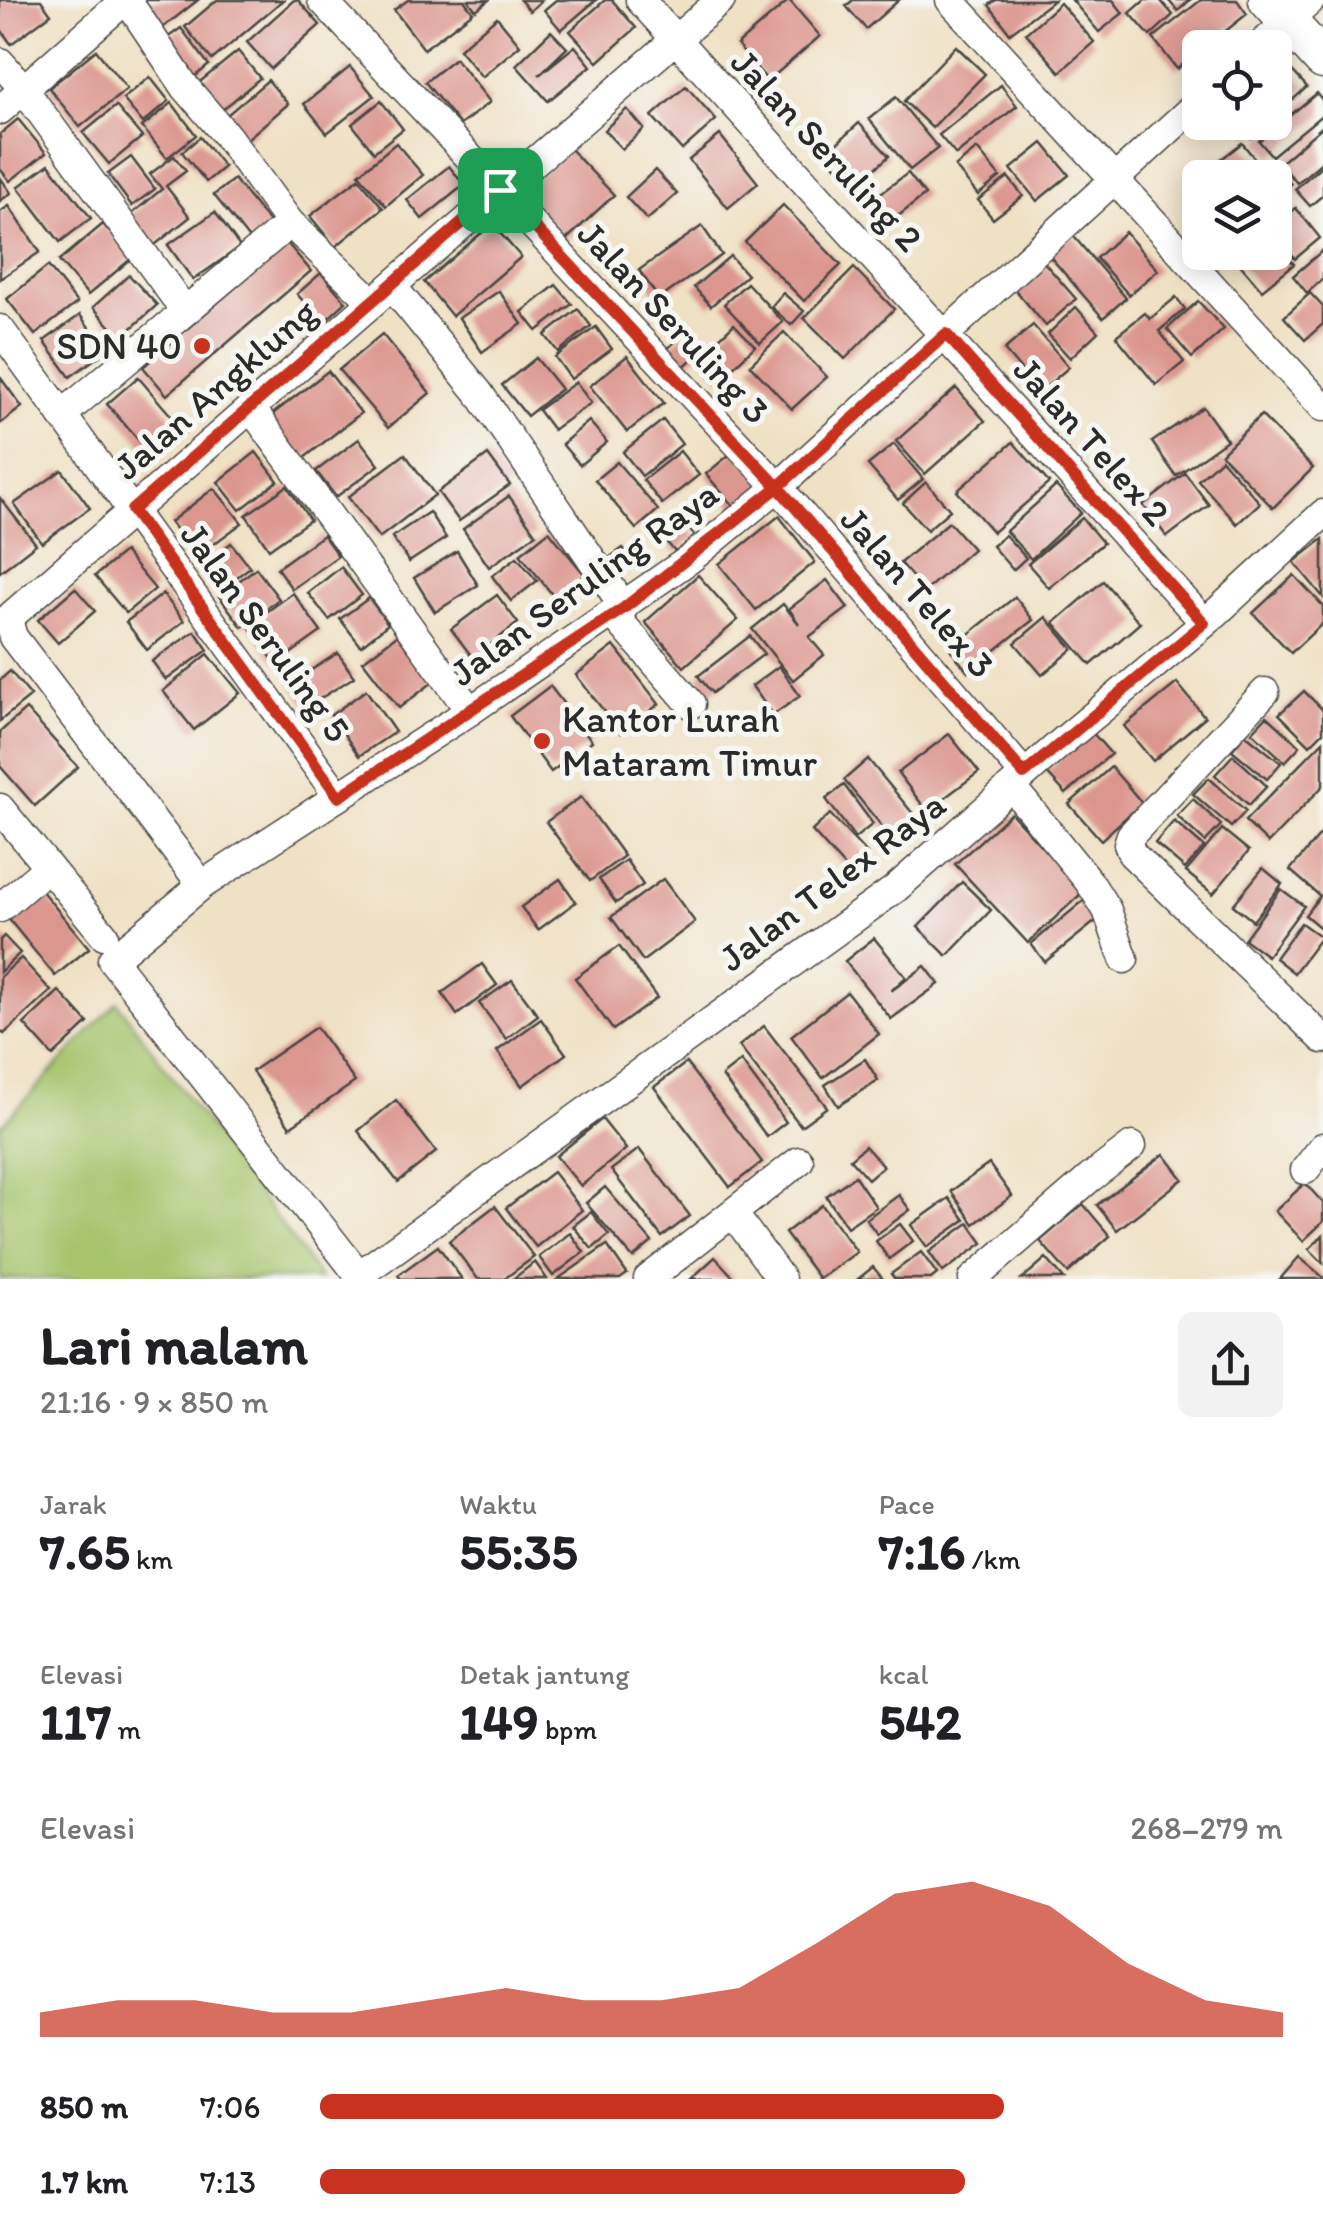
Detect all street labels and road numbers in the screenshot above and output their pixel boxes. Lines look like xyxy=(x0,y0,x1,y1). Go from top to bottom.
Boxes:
street label: Jalan Seruling 2 xyxy=(721,39,933,261)
street label: Jalan Seruling 3 xyxy=(568,211,780,433)
street label: Jalan Angklung xyxy=(104,288,326,489)
street label: Jalan Telex 2 xyxy=(1004,347,1180,535)
street label: Jalan Seruling Raya xyxy=(441,470,727,696)
street label: Jalan Telex 3 xyxy=(831,497,1005,687)
street label: Jalan Seruling 5 xyxy=(171,513,361,751)
street label: Jalan Telex Raya xyxy=(710,781,954,981)

